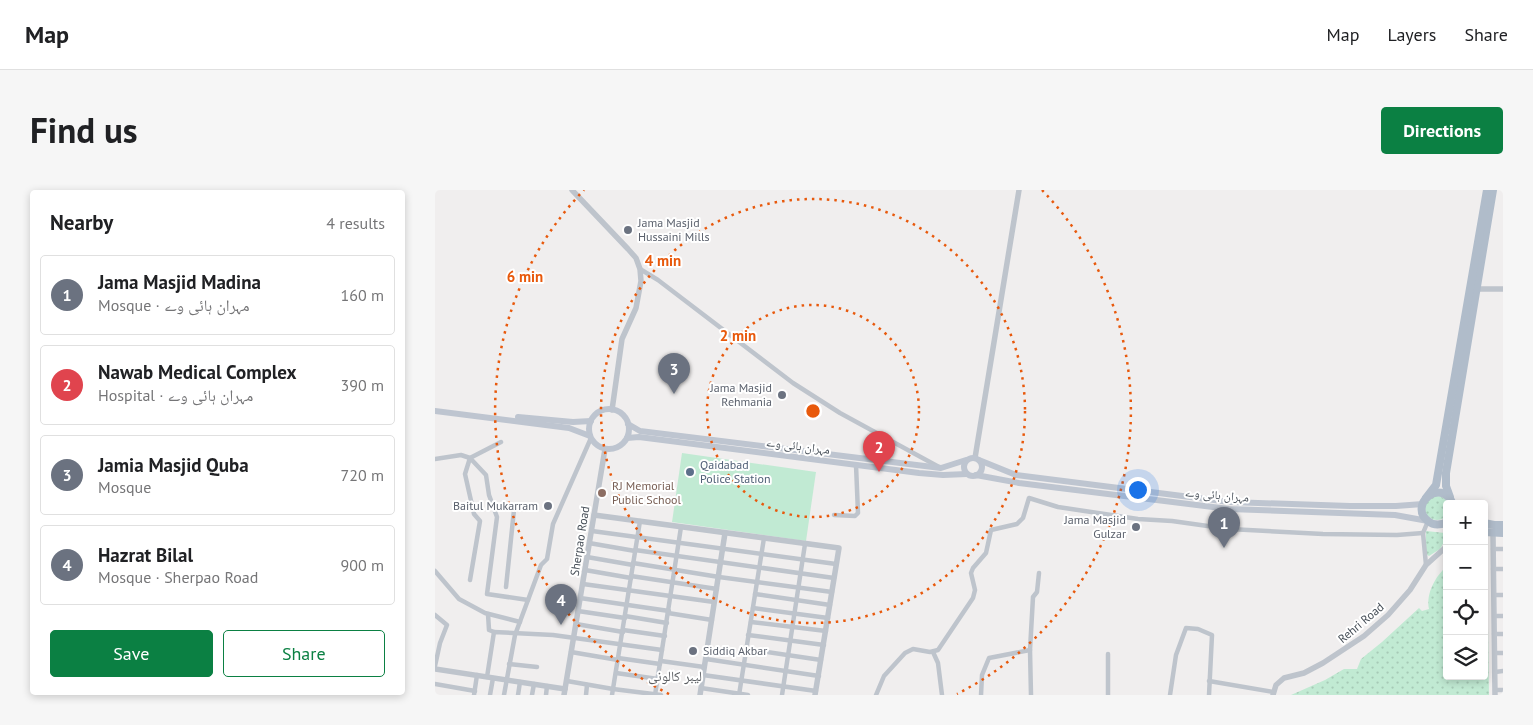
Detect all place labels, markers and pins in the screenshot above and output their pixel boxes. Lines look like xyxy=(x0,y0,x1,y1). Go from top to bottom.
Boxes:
place label: Jama Masjid Hussaini Mills xyxy=(637,215,710,244)
marker: Jama Masjid Hussaini Mills xyxy=(622,224,634,236)
pin: 3 xyxy=(658,353,690,394)
place label: Jama Masjid Rehmania xyxy=(709,380,772,409)
marker: Jama Masjid Rehmania xyxy=(776,389,788,401)
centre of rings xyxy=(804,402,822,420)
pin: 2 xyxy=(863,431,895,472)
place label: Qaidabad Police Station xyxy=(700,457,771,486)
marker: Qaidabad Police Station xyxy=(684,466,696,478)
place label: RJ Memorial Public School xyxy=(612,478,681,507)
marker: RJ Memorial Public School xyxy=(596,487,608,499)
place label: Baitul Mukarram xyxy=(453,498,538,513)
marker: Baitul Mukarram xyxy=(542,500,554,512)
pin: 1 xyxy=(1208,507,1240,548)
place label: Jama Masjid Gulzar xyxy=(1063,512,1126,541)
marker: Jama Masjid Gulzar xyxy=(1130,521,1142,533)
pin: 4 xyxy=(545,584,577,625)
place label: Siddiq Akbar xyxy=(703,643,767,658)
marker: Siddiq Akbar xyxy=(687,645,699,657)

